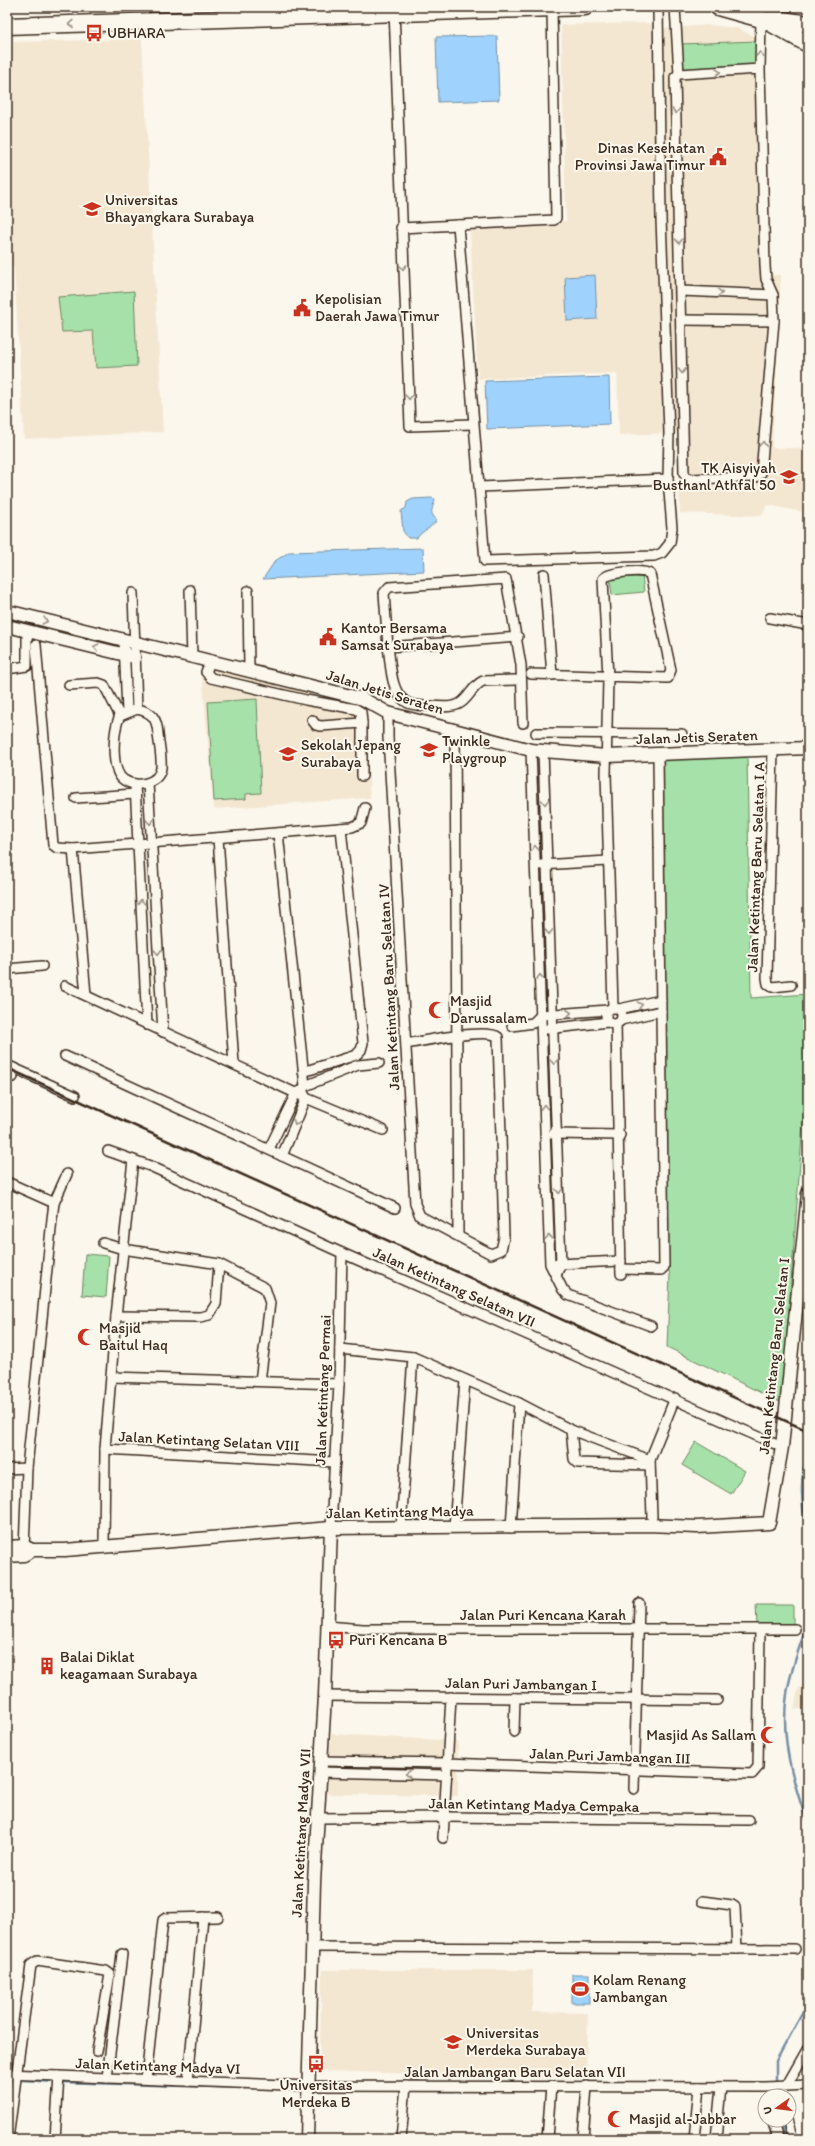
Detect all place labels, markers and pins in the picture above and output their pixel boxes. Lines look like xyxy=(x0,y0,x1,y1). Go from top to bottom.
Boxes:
bus stop icon: UBHARA xyxy=(84,23,104,43)
place label: UBHARA xyxy=(107,24,166,42)
place label: Dinas Kesehatan Provinsi Jawa Timur xyxy=(575,139,705,174)
public building icon: Dinas Kesehatan Provinsi Jawa Timur xyxy=(708,147,728,167)
place label: Universitas Bhayangkara Surabaya xyxy=(105,191,255,226)
school or university icon: Universitas Bhayangkara Surabaya xyxy=(82,199,102,219)
place label: Kepolisian Daerah Jawa Timur xyxy=(315,290,440,325)
public building icon: Kepolisian Daerah Jawa Timur xyxy=(292,298,312,318)
place label: TK Aisyiyah Busthanl Athfal 50 xyxy=(653,459,776,494)
school or university icon: TK Aisyiyah Busthanl Athfal 50 xyxy=(779,467,799,487)
place label: Kantor Bersama Samsat Surabaya xyxy=(341,619,454,654)
public building icon: Kantor Bersama Samsat Surabaya xyxy=(318,627,338,647)
place label: Twinkle Playgroup xyxy=(442,732,507,767)
place label: Sekolah Jepang Surabaya xyxy=(301,736,401,771)
school or university icon: Twinkle Playgroup xyxy=(419,740,439,760)
school or university icon: Sekolah Jepang Surabaya xyxy=(278,744,298,764)
place label: Masjid Darussalam xyxy=(450,992,527,1027)
mosque icon: Masjid Darussalam xyxy=(427,1000,447,1020)
place label: Masjid Baitul Haq xyxy=(99,1319,168,1354)
mosque icon: Masjid Baitul Haq xyxy=(76,1327,96,1347)
bus stop icon: Puri Kencana B xyxy=(326,1630,346,1650)
place label: Puri Kencana B xyxy=(349,1631,448,1649)
place label: Balai Diklat keagamaan Surabaya xyxy=(60,1648,198,1683)
building icon: Balai Diklat keagamaan Surabaya xyxy=(37,1656,57,1676)
mosque icon: Masjid As Sallam xyxy=(759,1725,779,1745)
place label: Masjid As Sallam xyxy=(646,1726,756,1744)
place label: Kolam Renang Jambangan xyxy=(593,1971,687,2006)
sports icon: Kolam Renang Jambangan xyxy=(570,1979,590,1999)
place label: Universitas Merdeka Surabaya xyxy=(466,2024,586,2059)
school or university icon: Universitas Merdeka Surabaya xyxy=(443,2032,463,2052)
bus stop icon: Universitas Merdeka B xyxy=(306,2054,326,2074)
place label: Universitas Merdeka B xyxy=(280,2076,353,2111)
mosque icon: Masjid al-Jabbar xyxy=(606,2109,626,2129)
place label: Masjid al-Jabbar xyxy=(629,2110,736,2128)

